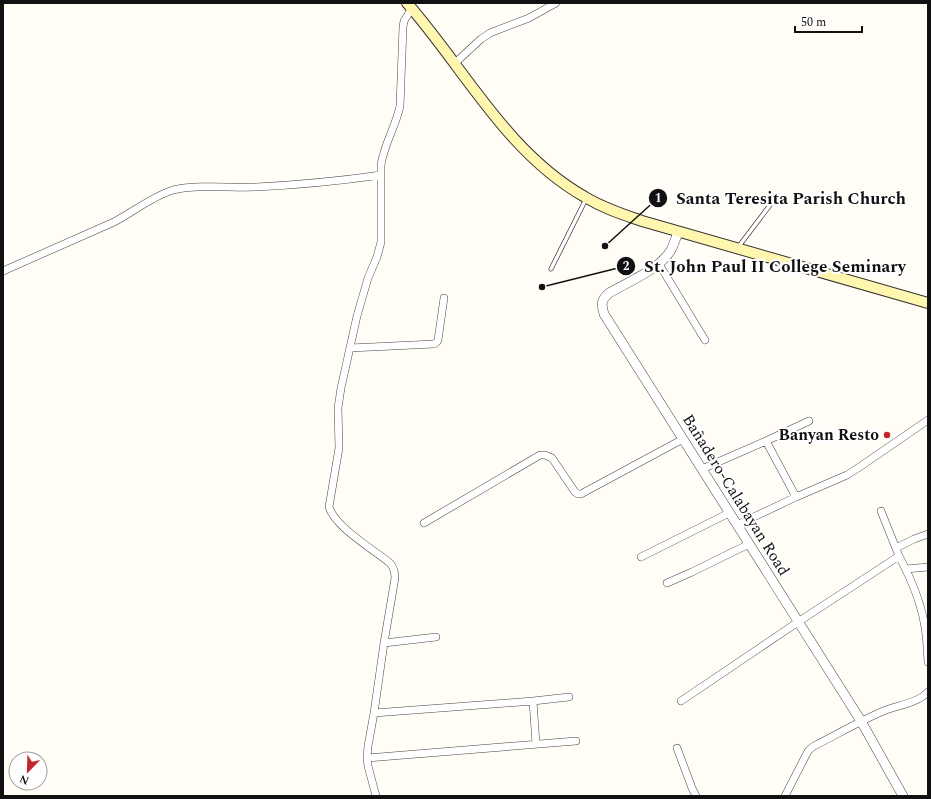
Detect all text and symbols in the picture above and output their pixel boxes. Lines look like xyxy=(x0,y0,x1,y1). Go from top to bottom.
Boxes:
scale bar xyxy=(795,8,862,34)
text: 50 m xyxy=(801,13,826,32)
callout: Santa Teresita Parish Church xyxy=(648,184,915,213)
text: Santa Teresita Parish Church xyxy=(676,186,907,212)
text: 1 xyxy=(655,189,661,208)
callout: St. John Paul II College Seminary xyxy=(616,252,913,281)
text: St. John Paul II College Seminary xyxy=(644,254,907,280)
text: 2 xyxy=(623,257,630,276)
street label: Bañadero-Calabayan Road xyxy=(676,409,796,581)
place label: Banyan Resto xyxy=(778,423,879,447)
marker: Banyan Resto xyxy=(882,430,892,440)
north arrow xyxy=(8,751,48,791)
text: N xyxy=(17,770,32,789)

